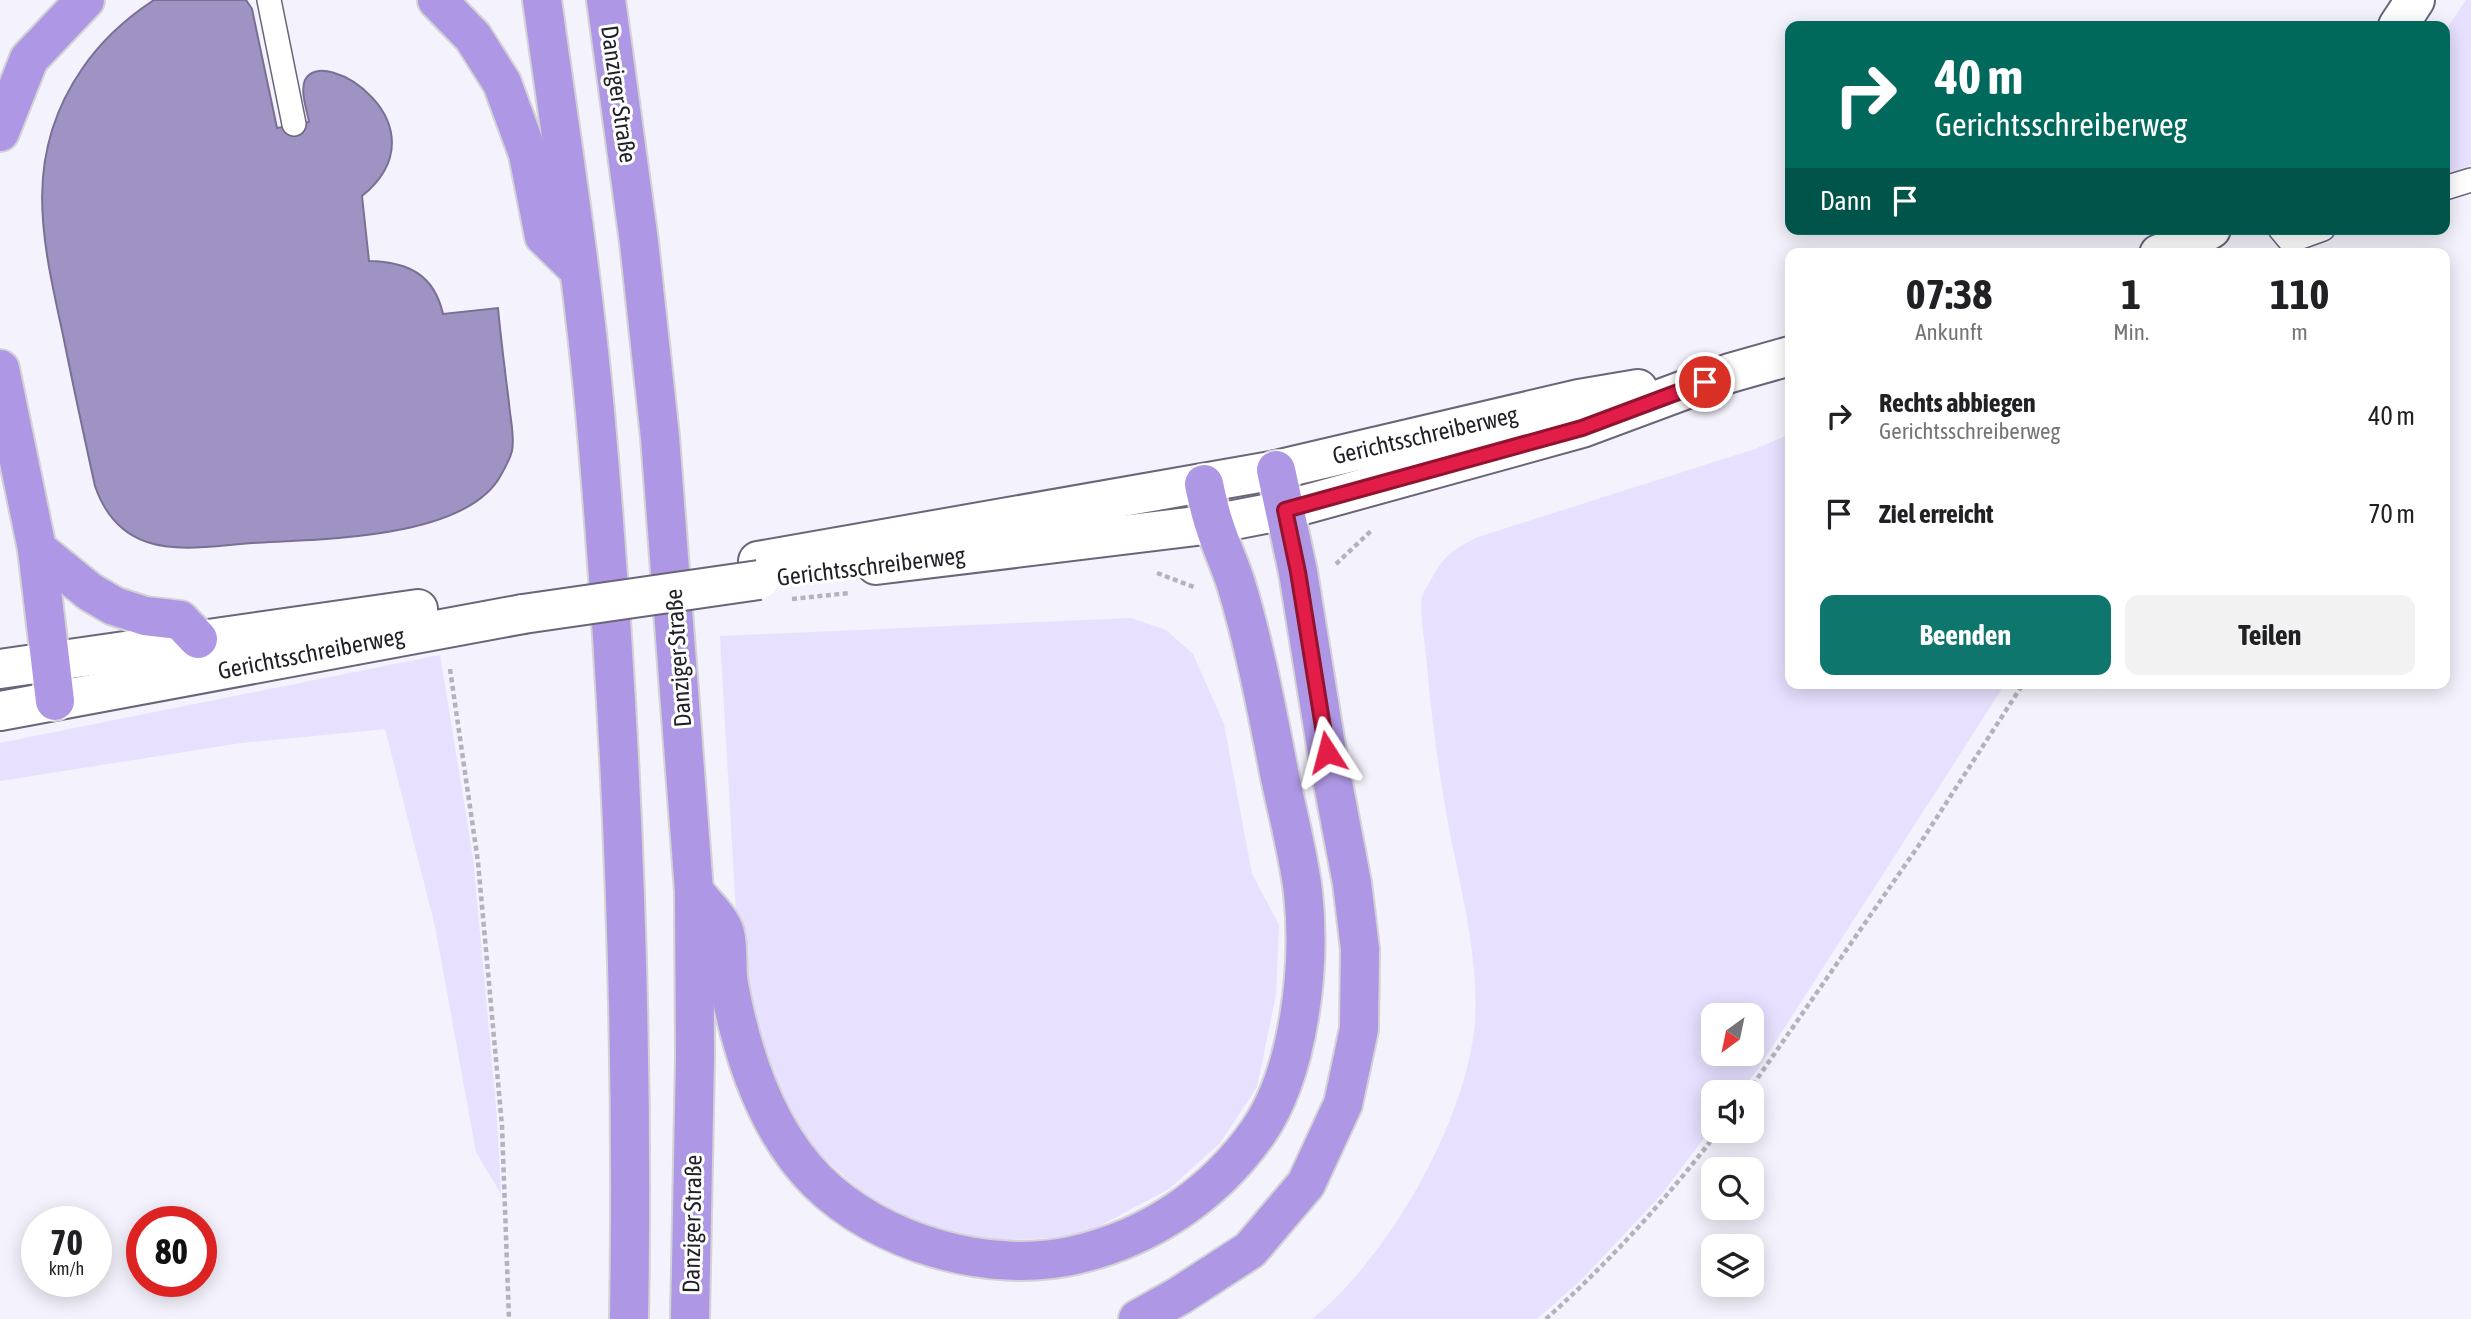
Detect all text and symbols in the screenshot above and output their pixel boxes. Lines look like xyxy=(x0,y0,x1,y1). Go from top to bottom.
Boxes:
street label: Danziger Straße xyxy=(596,24,642,164)
text: 40 m xyxy=(1935,48,2023,104)
icon: right xyxy=(1820,49,1911,140)
text: Gerichtsschreiberweg xyxy=(1935,106,2187,143)
icon: arrive xyxy=(1886,182,1924,220)
text: Dann xyxy=(1820,186,1872,216)
text: 07:38 xyxy=(1906,270,1992,318)
text: 1 xyxy=(2121,270,2141,318)
text: 110 xyxy=(2270,270,2329,318)
text: Ankunft xyxy=(1915,319,1983,345)
text: Min. xyxy=(2113,319,2149,345)
text: m xyxy=(2291,319,2308,345)
pin xyxy=(1675,352,1735,412)
icon: arrive xyxy=(1686,363,1724,401)
text: Rechts abbiegen xyxy=(1879,388,2036,418)
icon: right xyxy=(1820,397,1858,435)
street label: Gerichtsschreiberweg xyxy=(1330,400,1521,469)
text: 40 m xyxy=(2368,401,2415,431)
text: Gerichtsschreiberweg xyxy=(1879,418,2060,444)
icon: arrive xyxy=(1820,495,1858,533)
text: Ziel erreicht xyxy=(1879,499,1994,529)
text: 70 m xyxy=(2368,499,2415,529)
street label: Gerichtsschreiberweg xyxy=(775,541,967,591)
street label: Danziger Straße xyxy=(660,588,696,728)
button: Beenden xyxy=(1820,595,2111,675)
button: Teilen xyxy=(2125,595,2415,675)
street label: Gerichtsschreiberweg xyxy=(216,622,407,684)
position arrow xyxy=(1290,715,1364,789)
north arrow xyxy=(1701,1003,1764,1066)
map controls xyxy=(1701,1003,1764,1297)
button: sound xyxy=(1701,1080,1764,1143)
street label: Danziger Straße xyxy=(677,1155,707,1293)
button: search xyxy=(1701,1157,1764,1220)
speed limit sign: 80 xyxy=(126,1206,217,1297)
text: 70 xyxy=(50,1222,83,1262)
button: layers xyxy=(1701,1234,1764,1297)
text: km/h xyxy=(49,1258,84,1279)

